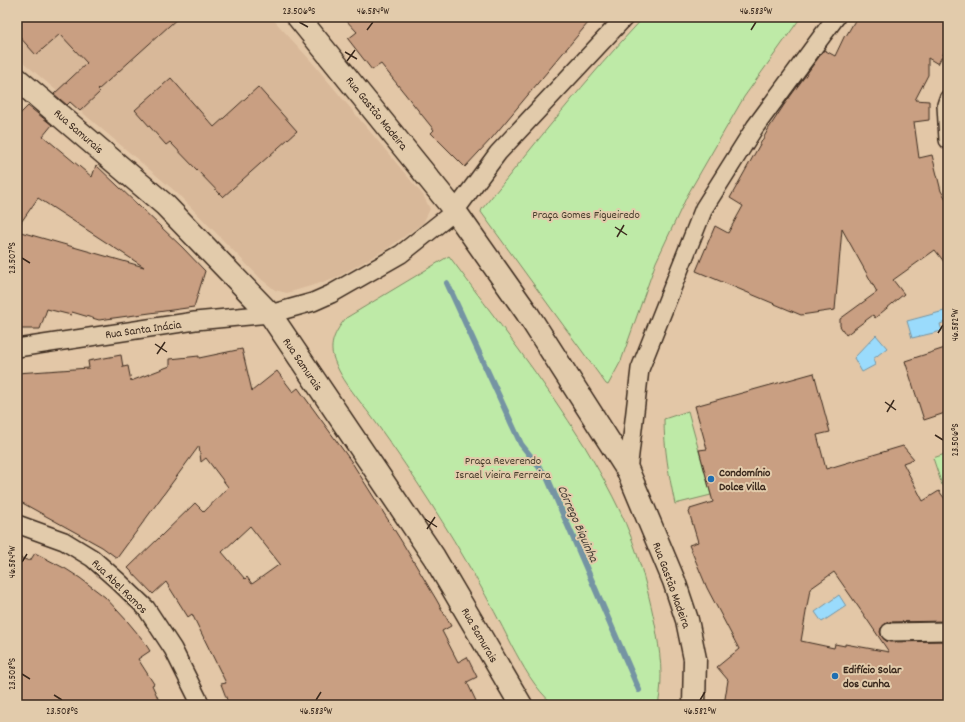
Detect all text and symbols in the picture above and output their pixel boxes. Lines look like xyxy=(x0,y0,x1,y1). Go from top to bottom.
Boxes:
text: 23.506°S xyxy=(282,5,316,19)
text: 46.584°W xyxy=(357,5,389,19)
text: 46.583°W xyxy=(740,5,773,19)
street label: Rua Gastão Madeira xyxy=(341,73,411,155)
street label: Rua Samurais xyxy=(49,106,107,159)
park label: Praça Gomes Figueiredo xyxy=(532,207,640,224)
text: 23.507°S xyxy=(6,242,20,274)
text: 46.582°W xyxy=(949,308,963,341)
street label: Rua Santa Inácia xyxy=(104,317,183,344)
street label: Rua Samurais xyxy=(278,335,326,395)
text: 23.506°S xyxy=(949,423,963,457)
park label: Praça Reverendo Israel Vieira Ferreira xyxy=(455,453,551,484)
place label: Condomínio Dolce Villa xyxy=(719,465,771,496)
marker: Condomínio Dolce Villa xyxy=(706,474,716,484)
water label: Córrego Biquinha xyxy=(551,483,603,566)
street label: Rua Gastão Madeira xyxy=(647,540,694,631)
text: 46.584°W xyxy=(6,546,20,578)
street label: Rua Abel Ramos xyxy=(87,556,151,618)
street label: Rua Samurais xyxy=(456,605,501,666)
text: 23.508°S xyxy=(6,658,20,690)
place label: Edifício Solar dos Cunha xyxy=(843,662,902,693)
marker: Edifício Solar dos Cunha xyxy=(830,671,840,681)
text: 23.508°S xyxy=(46,705,78,719)
text: 46.583°W xyxy=(300,705,333,719)
text: 46.582°W xyxy=(684,705,717,719)

